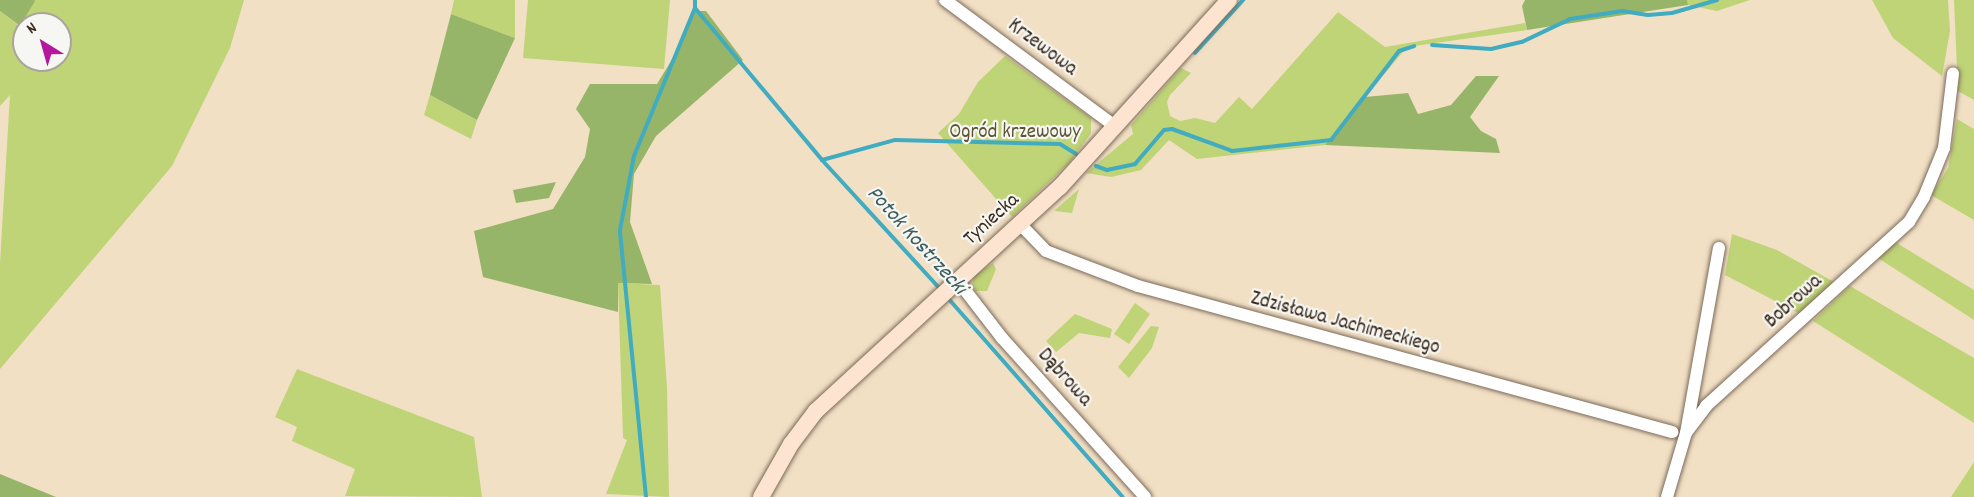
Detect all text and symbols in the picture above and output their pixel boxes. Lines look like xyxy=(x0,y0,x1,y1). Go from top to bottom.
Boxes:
north arrow xyxy=(12,12,72,72)
street label: Krzewowa xyxy=(1002,14,1082,82)
text: N xyxy=(22,17,42,40)
park label: Ogród krzewowy xyxy=(949,120,1081,146)
water label: Potok Kostrzecki xyxy=(860,181,972,301)
street label: Tyniecka xyxy=(959,188,1025,252)
street label: Bobrowa xyxy=(1760,270,1828,334)
street label: Zdzisława Jachimeckiego xyxy=(1248,287,1442,361)
street label: Dąbrowa xyxy=(1031,344,1097,412)

